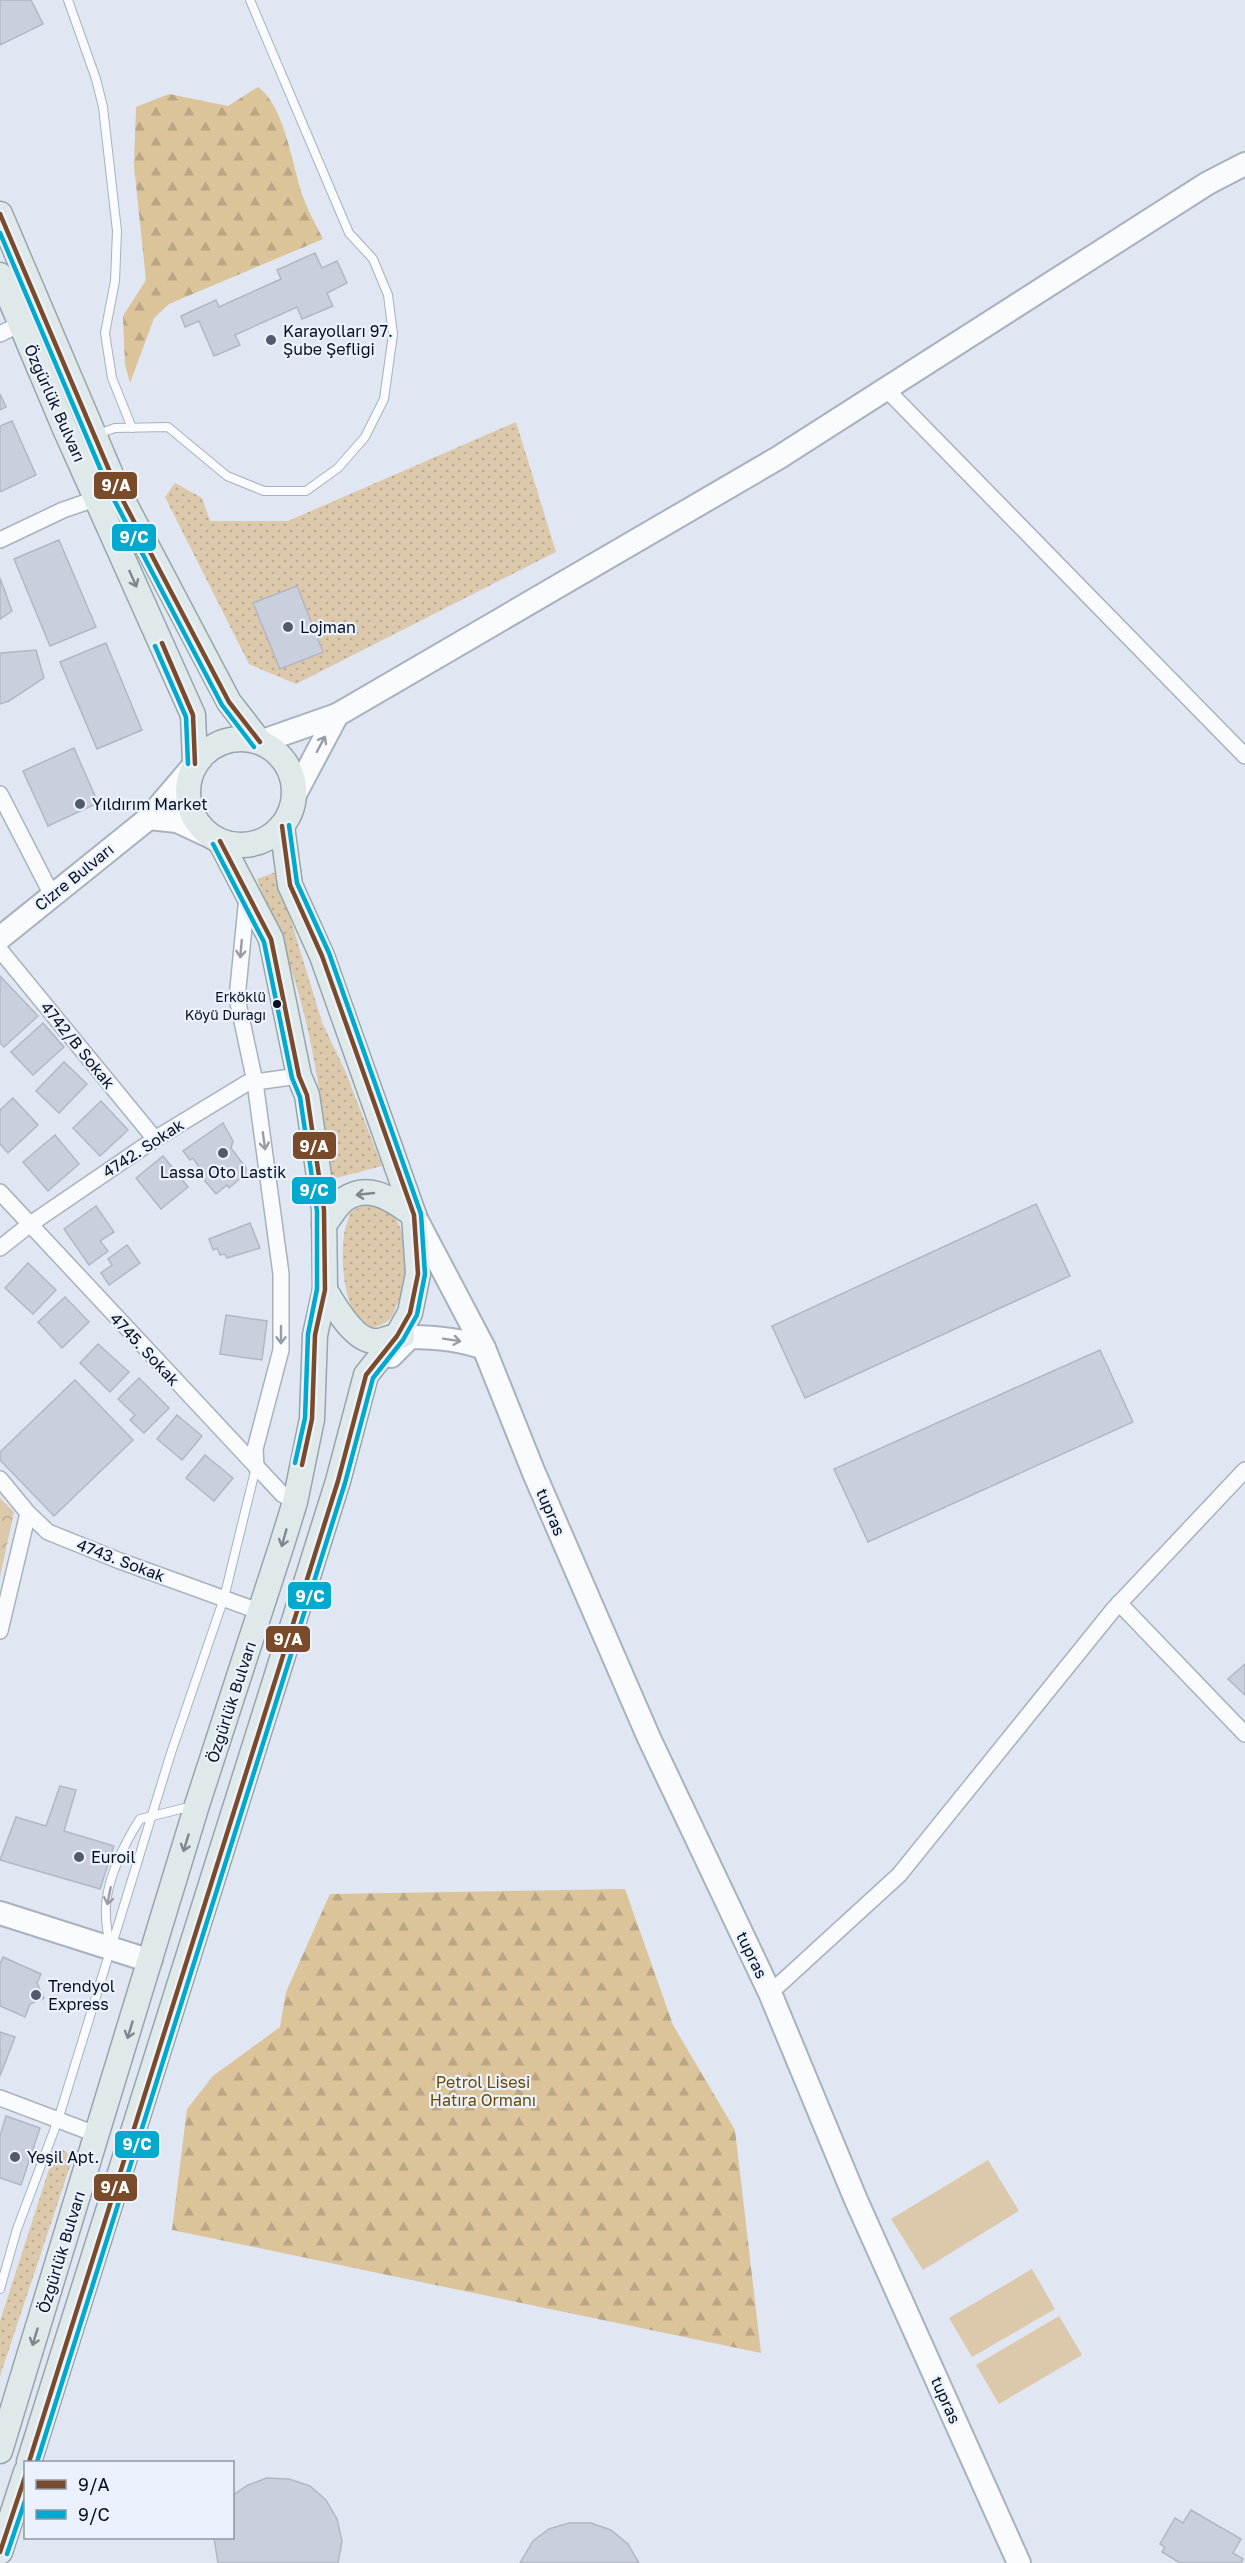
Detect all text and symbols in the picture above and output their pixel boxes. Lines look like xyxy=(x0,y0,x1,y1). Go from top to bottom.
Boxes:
place label: Karayolları 97. Şube Şefliği xyxy=(283,321,393,359)
marker: Karayolları 97. Şube Şefliği xyxy=(264,333,278,347)
street label: Özgürlük Bulvarı xyxy=(20,341,90,465)
line badge: 9/A xyxy=(93,471,138,500)
text: 9/A xyxy=(101,475,131,495)
line badge: 9/C xyxy=(111,523,157,552)
text: 9/C xyxy=(119,527,149,547)
one-way arrow xyxy=(129,570,140,588)
place label: Lojman xyxy=(300,617,356,637)
marker: Lojman xyxy=(281,620,295,634)
one-way arrow xyxy=(316,736,327,754)
place label: Yıldırım Market xyxy=(92,794,208,814)
marker: Yıldırım Market xyxy=(73,797,87,811)
street label: Cizre Bulvarı xyxy=(30,839,118,915)
one-way arrow xyxy=(235,938,246,958)
place label: Erköklü Köyü Durağı xyxy=(185,988,266,1023)
street label: 4742/B Sokak xyxy=(37,997,119,1093)
marker: Erköklü Köyü Durağı xyxy=(271,998,283,1010)
street label: 4742. Sokak xyxy=(99,1114,187,1182)
one-way arrow xyxy=(258,1131,269,1150)
line badge: 9/A xyxy=(292,1131,337,1160)
text: 9/A xyxy=(299,1136,329,1156)
marker: Lassa Oto Lastik xyxy=(216,1146,230,1160)
place label: Lassa Oto Lastik xyxy=(160,1162,286,1182)
line badge: 9/C xyxy=(291,1176,337,1205)
text: 9/C xyxy=(299,1180,329,1200)
one-way arrow xyxy=(356,1189,375,1200)
street label: 4745. Sokak xyxy=(106,1308,184,1390)
one-way arrow xyxy=(275,1324,287,1344)
one-way arrow xyxy=(442,1335,461,1346)
street label: tupras xyxy=(532,1485,570,1539)
one-way arrow xyxy=(278,1528,289,1547)
street label: 4743. Sokak xyxy=(74,1534,168,1586)
line badge: 9/C xyxy=(287,1581,332,1610)
text: 9/C xyxy=(295,1586,325,1606)
line badge: 9/A xyxy=(265,1625,311,1653)
text: 9/A xyxy=(273,1629,303,1649)
street label: Özgürlük Bulvarı xyxy=(202,1639,260,1765)
one-way arrow xyxy=(180,1833,191,1852)
place label: Euroil xyxy=(91,1847,136,1867)
marker: Euroil xyxy=(72,1850,86,1864)
one-way arrow xyxy=(103,1885,114,1905)
street label: tupras xyxy=(732,1928,772,1982)
place label: Trendyol Express xyxy=(48,1976,115,2014)
marker: Trendyol Express xyxy=(29,1988,43,2002)
one-way arrow xyxy=(124,2020,135,2039)
park label: Petrol Lisesi Hatıra Ormanı xyxy=(430,2072,536,2110)
line badge: 9/C xyxy=(114,2130,160,2159)
text: 9/C xyxy=(122,2134,152,2154)
place label: Yeşil Apt. xyxy=(27,2147,99,2167)
marker: Yeşil Apt. xyxy=(8,2150,22,2164)
line badge: 9/A xyxy=(93,2173,138,2202)
text: 9/A xyxy=(100,2177,130,2197)
street label: Özgürlük Bulvarı xyxy=(33,2188,89,2316)
one-way arrow xyxy=(29,2327,40,2346)
street label: tupras xyxy=(927,2373,965,2427)
legend xyxy=(24,2461,234,2539)
text: 9/A xyxy=(78,2473,110,2495)
text: 9/C xyxy=(78,2503,110,2525)

